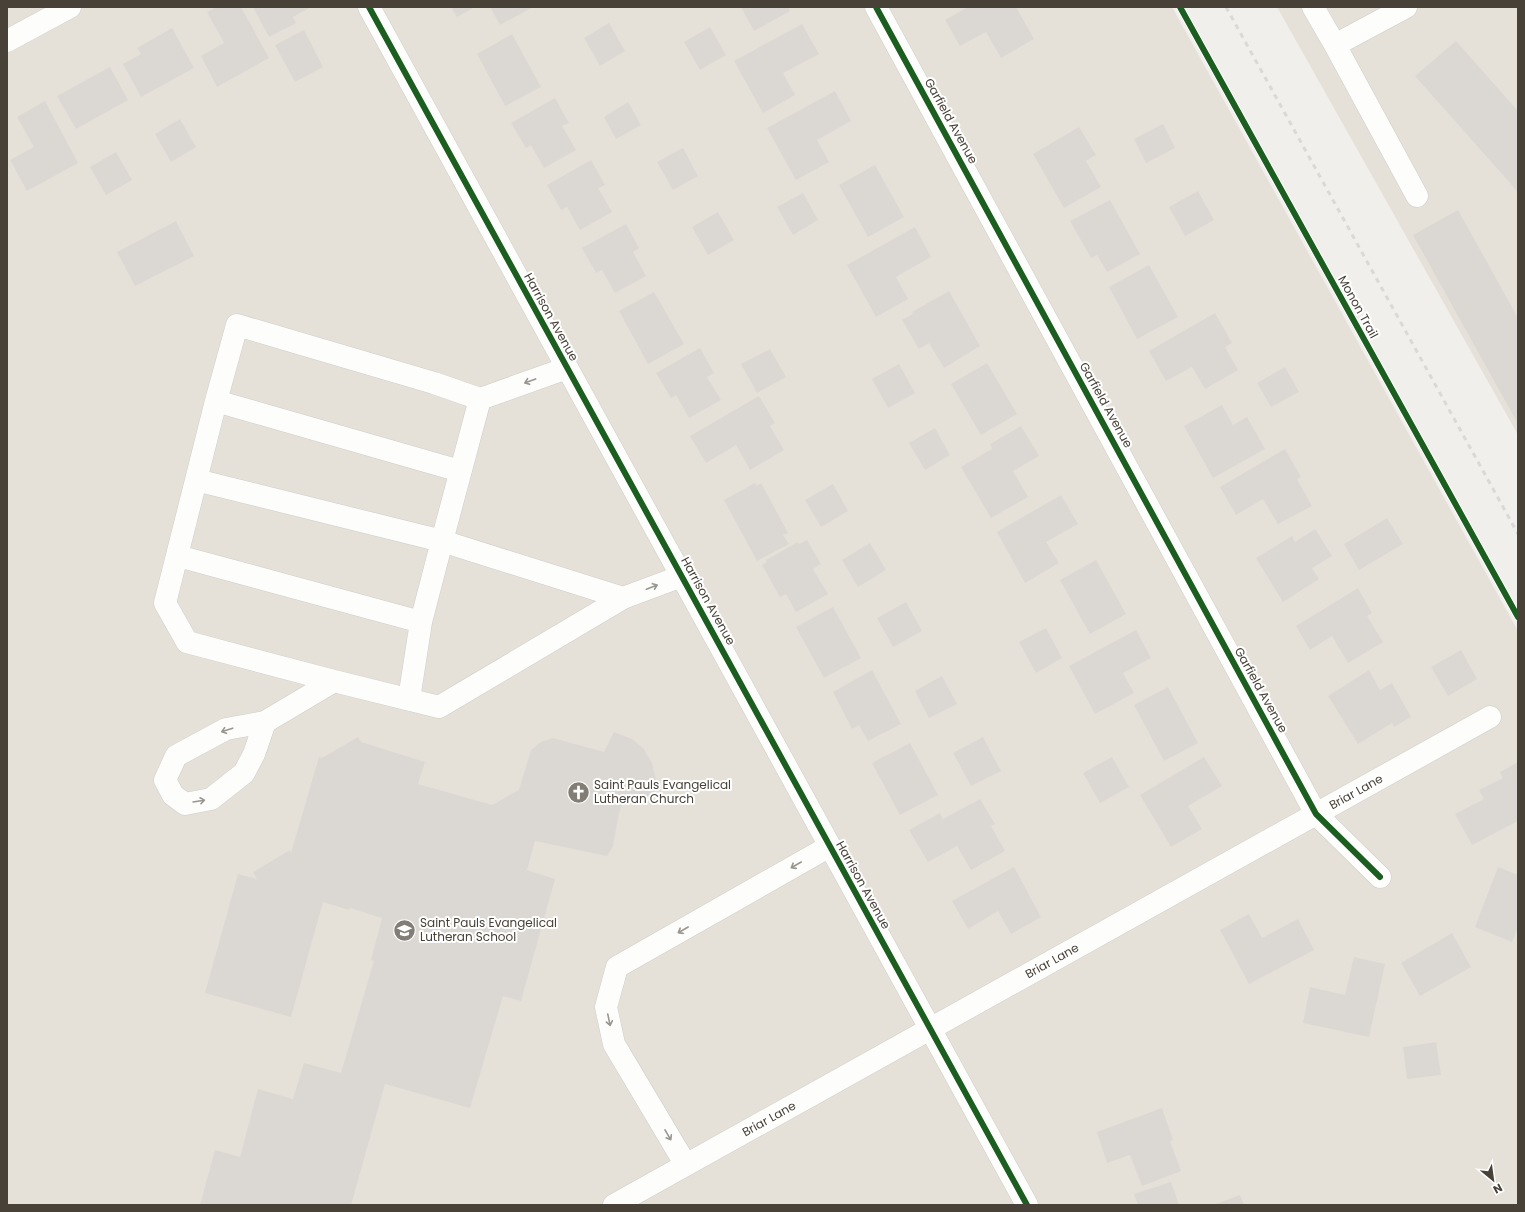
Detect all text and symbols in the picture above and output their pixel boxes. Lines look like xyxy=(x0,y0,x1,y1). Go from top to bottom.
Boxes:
street label: Garfield Avenue xyxy=(921,75,982,167)
street label: Harrison Avenue xyxy=(520,270,583,364)
street label: Monon Trail xyxy=(1334,272,1383,341)
street label: Garfield Avenue xyxy=(1076,359,1137,451)
one-way arrow xyxy=(525,378,537,386)
street label: Harrison Avenue xyxy=(677,554,740,648)
one-way arrow xyxy=(646,583,658,591)
street label: Garfield Avenue xyxy=(1231,644,1292,736)
one-way arrow xyxy=(220,727,233,734)
street label: Briar Lane xyxy=(1326,770,1386,813)
place label: Saint Pauls Evangelical Lutheran Church xyxy=(594,776,731,807)
church icon: Saint Pauls Evangelical Lutheran Church xyxy=(565,779,591,805)
one-way arrow xyxy=(192,797,205,805)
street label: Harrison Avenue xyxy=(832,838,895,932)
one-way arrow xyxy=(790,862,802,870)
place label: Saint Pauls Evangelical Lutheran School xyxy=(420,914,557,945)
school or university icon: Saint Pauls Evangelical Lutheran School xyxy=(391,917,417,943)
one-way arrow xyxy=(677,926,689,934)
street label: Briar Lane xyxy=(1022,939,1082,982)
one-way arrow xyxy=(606,1013,614,1026)
street label: Briar Lane xyxy=(739,1097,799,1140)
one-way arrow xyxy=(664,1129,672,1141)
north arrow xyxy=(1473,1160,1513,1200)
text: N xyxy=(1490,1180,1505,1198)

